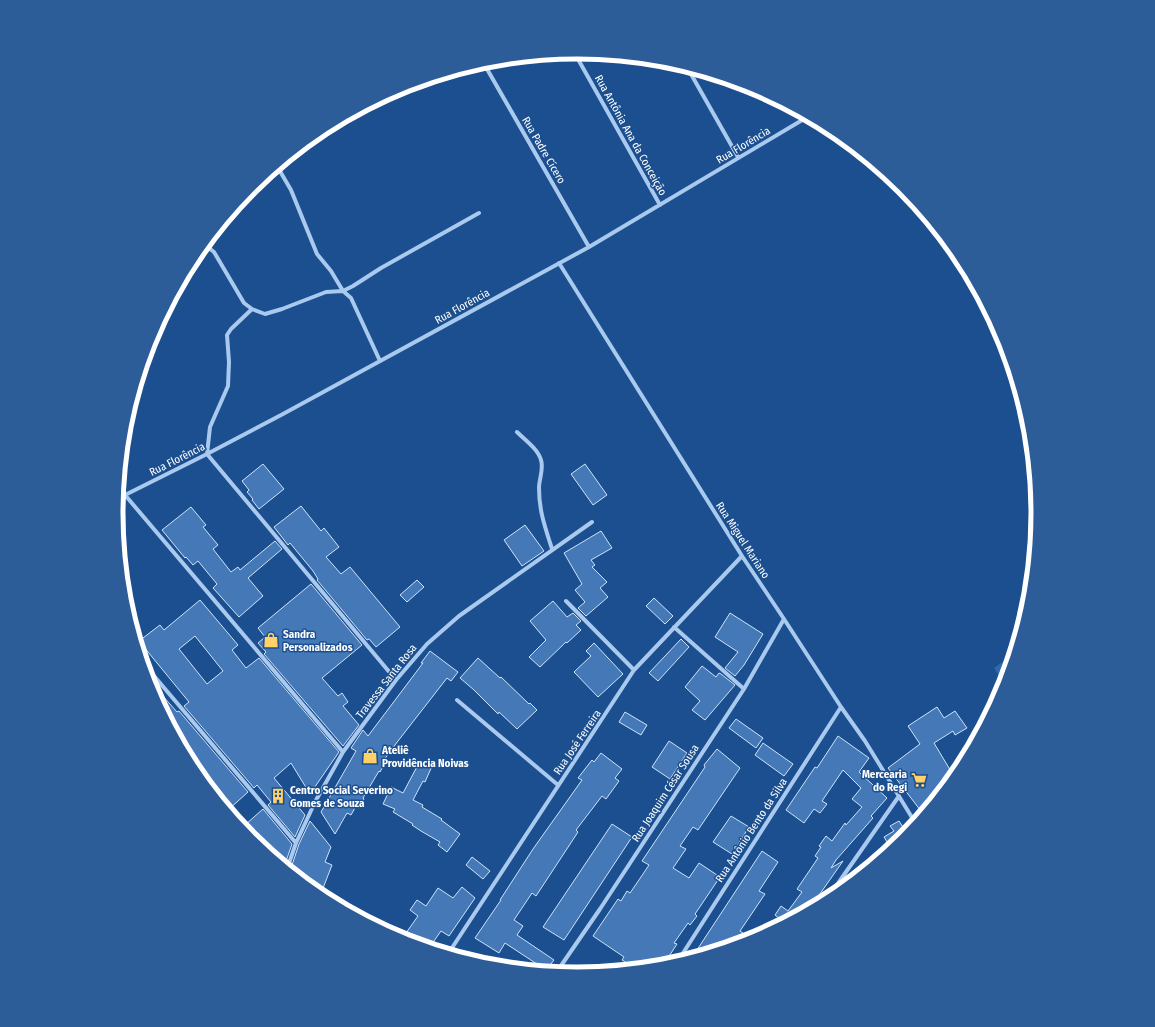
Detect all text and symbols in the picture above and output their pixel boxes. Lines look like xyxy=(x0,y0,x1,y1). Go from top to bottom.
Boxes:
street label: Rua Antônia Ana da Conceição xyxy=(592,73,669,198)
street label: Rua Padre Cícero xyxy=(519,114,568,186)
street label: Rua Florência xyxy=(714,124,773,167)
street label: Rua Florência xyxy=(433,286,492,327)
street label: Rua Florência xyxy=(147,440,207,479)
street label: Rua Miguel Mariano xyxy=(713,499,772,581)
place label: Sandra Personalizados xyxy=(283,628,353,654)
shop icon: Sandra Personalizados xyxy=(262,631,280,649)
street label: Travessa Santa Rosa xyxy=(353,642,419,721)
street label: Rua José Ferreira xyxy=(551,707,604,777)
street label: Rua Joaquim César Sousa xyxy=(629,742,702,844)
place label: Ateliê Providência Noivas xyxy=(381,744,469,770)
shop icon: Ateliê Providência Noivas xyxy=(361,747,379,765)
place label: Mercearia do Regi xyxy=(862,768,908,794)
supermarket icon: Mercearia do Regi xyxy=(910,771,928,789)
street label: Rua Antônio Bento da Silva xyxy=(713,776,790,885)
place label: Centro Social Severino Gomes de Souza xyxy=(290,784,393,810)
building icon: Centro Social Severino Gomes de Souza xyxy=(269,787,287,805)

